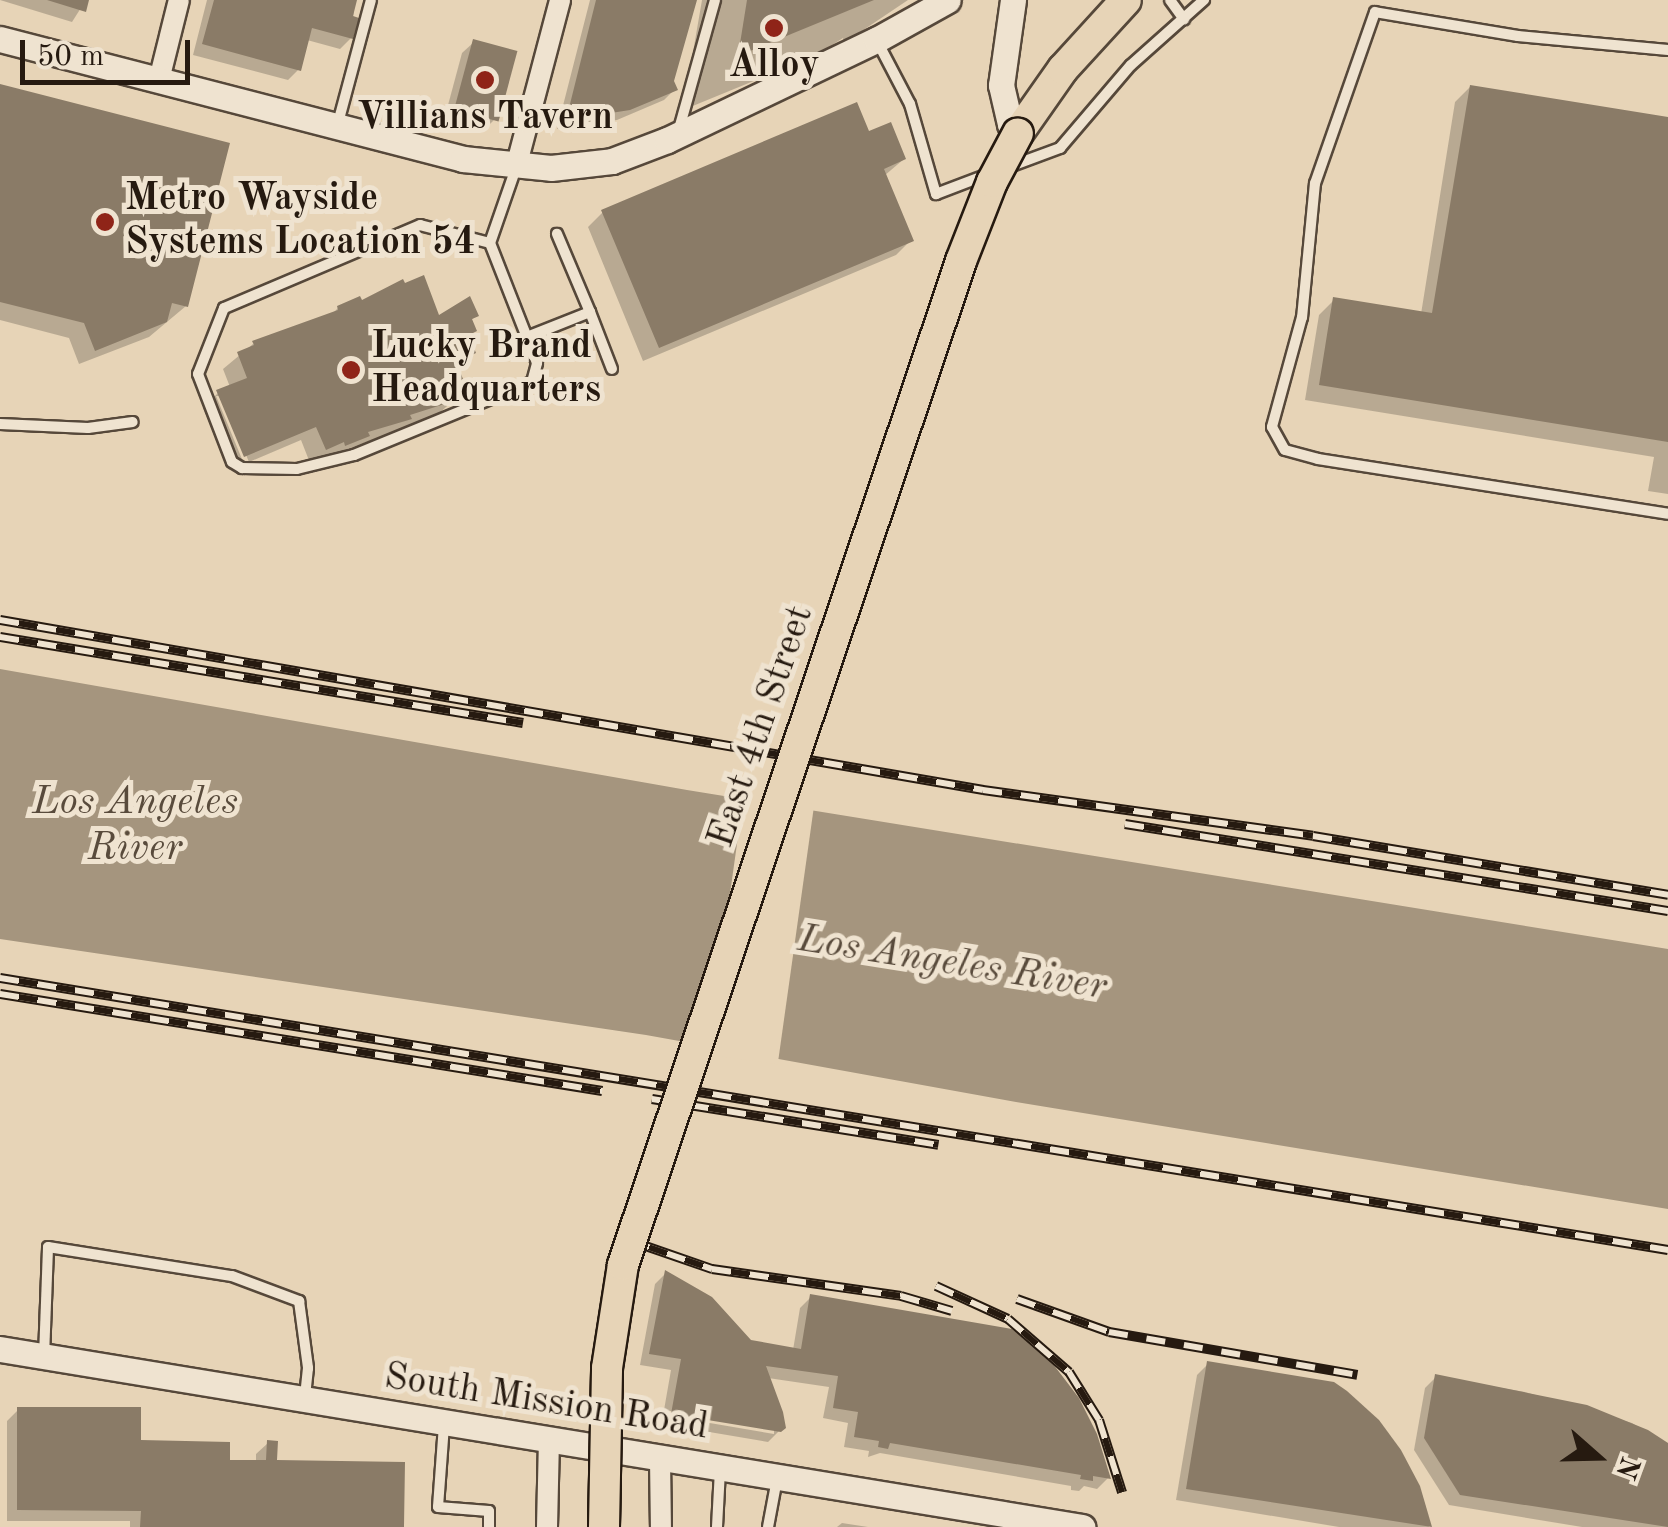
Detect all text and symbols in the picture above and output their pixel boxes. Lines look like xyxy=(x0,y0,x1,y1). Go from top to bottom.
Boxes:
marker: Alloy xyxy=(763,17,785,39)
scale bar xyxy=(25,20,195,82)
text: 50 m xyxy=(37,42,104,72)
place label: Alloy xyxy=(728,44,820,90)
marker: Villians Tavern xyxy=(474,69,496,91)
place label: Villians Tavern xyxy=(357,96,613,142)
place label: Metro Wayside Systems Location 54 xyxy=(125,177,476,266)
marker: Metro Wayside Systems Location 54 xyxy=(94,211,116,233)
place label: Lucky Brand Headquarters xyxy=(371,325,601,414)
marker: Lucky Brand Headquarters xyxy=(340,359,362,381)
street label: East 4th Street xyxy=(699,600,825,854)
water label: Los Angeles River xyxy=(32,779,238,873)
water label: Los Angeles River xyxy=(794,916,1110,1012)
street label: South Mission Road xyxy=(381,1355,711,1451)
north arrow xyxy=(1548,1407,1648,1507)
text: N xyxy=(1609,1452,1643,1482)

